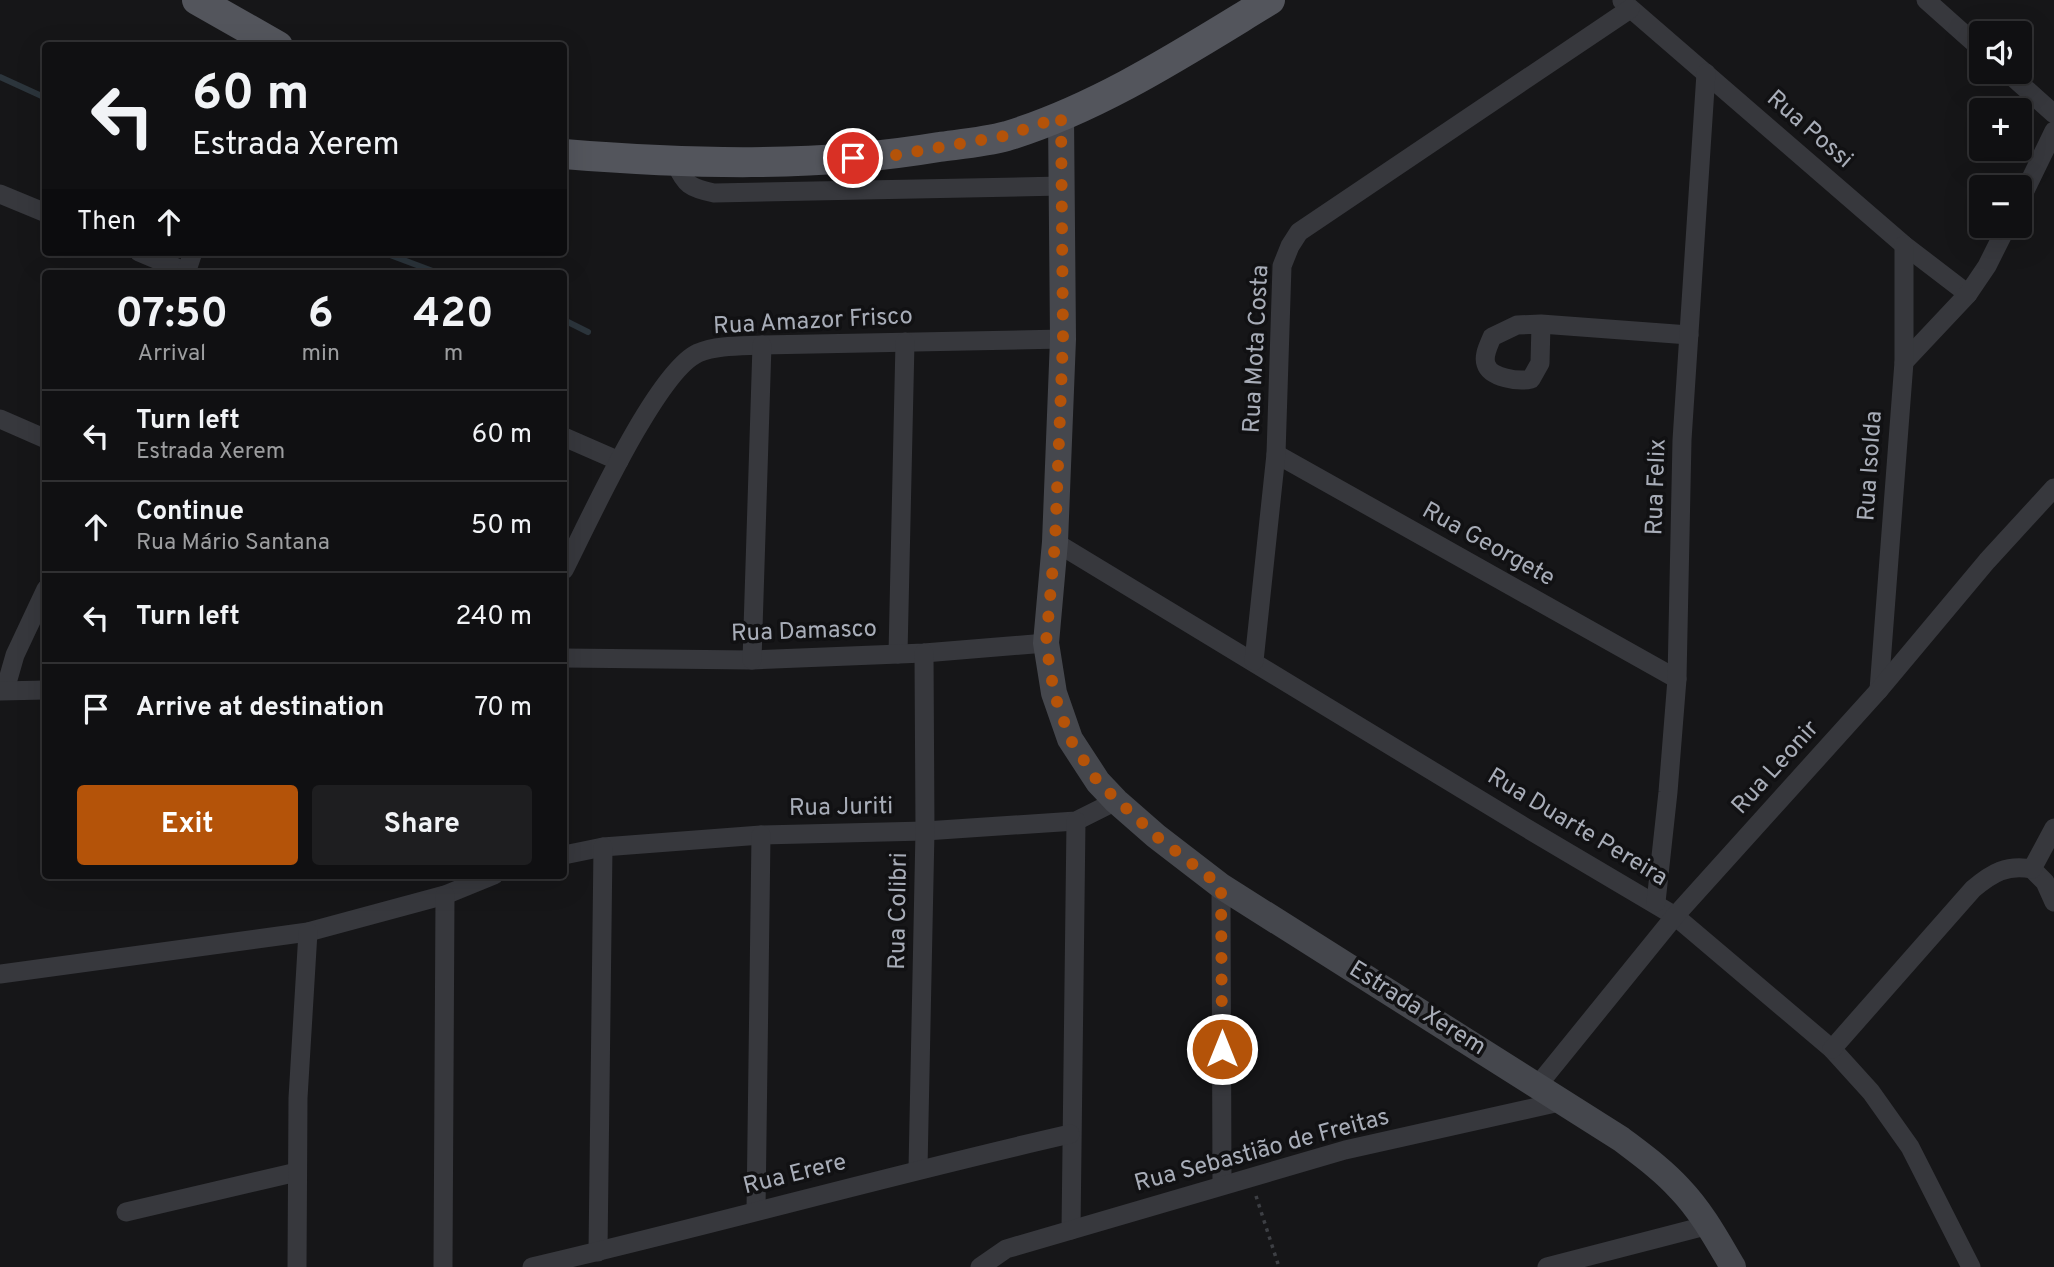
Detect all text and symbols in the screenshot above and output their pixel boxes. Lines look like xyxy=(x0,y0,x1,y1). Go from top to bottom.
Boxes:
map controls xyxy=(1969,21,2032,238)
button: sound xyxy=(1969,21,2032,84)
text: 60 m xyxy=(192,65,310,127)
icon: left xyxy=(77,70,168,161)
street label: Rua Possi xyxy=(1760,84,1858,176)
button: + xyxy=(1969,98,2032,161)
text: Estrada Xerem xyxy=(192,126,400,166)
pin xyxy=(823,128,883,188)
icon: arrive xyxy=(834,139,872,177)
button: − xyxy=(1969,175,2032,238)
icon: ahead xyxy=(150,203,188,241)
text: Then xyxy=(77,206,136,239)
street label: Rua Mota Costa xyxy=(1238,264,1276,434)
text: 07:50 xyxy=(115,289,228,342)
text: 6 xyxy=(308,289,334,342)
text: 420 xyxy=(413,289,494,342)
street label: Rua Amazor Frisco xyxy=(713,302,913,342)
text: Arrival xyxy=(138,340,206,369)
text: min xyxy=(302,340,340,369)
text: m xyxy=(444,340,463,369)
text: Turn left xyxy=(136,405,240,438)
street label: Rua Isolda xyxy=(1852,410,1890,522)
icon: left xyxy=(77,417,115,455)
text: 60 m xyxy=(472,419,532,452)
text: Estrada Xerem xyxy=(136,438,285,467)
street label: Rua Felix xyxy=(1640,438,1674,536)
text: Continue xyxy=(136,496,244,529)
street label: Rua Georgete xyxy=(1416,496,1560,594)
icon: ahead xyxy=(77,508,115,546)
text: 50 m xyxy=(471,510,532,543)
text: Rua Mário Santana xyxy=(136,529,330,558)
icon: left xyxy=(77,599,115,637)
text: Turn left xyxy=(136,601,240,634)
text: 240 m xyxy=(455,601,532,634)
street label: Rua Damasco xyxy=(730,614,878,650)
icon: arrive xyxy=(77,690,115,728)
text: Arrive at destination xyxy=(136,692,384,725)
text: 70 m xyxy=(474,692,532,725)
street label: Rua Leonir xyxy=(1726,715,1826,821)
street label: Rua Duarte Pereira xyxy=(1481,762,1673,894)
button: Exit xyxy=(77,785,298,865)
button: Share xyxy=(312,785,532,865)
street label: Rua Juriti xyxy=(789,792,893,824)
street label: Rua Colibri xyxy=(883,852,915,970)
street label: Estrada Xerem xyxy=(1343,955,1491,1063)
position arrow xyxy=(1185,1012,1259,1086)
street label: Rua Sebastião de Freitas xyxy=(1131,1103,1393,1199)
street label: Rua Erere xyxy=(740,1148,850,1202)

